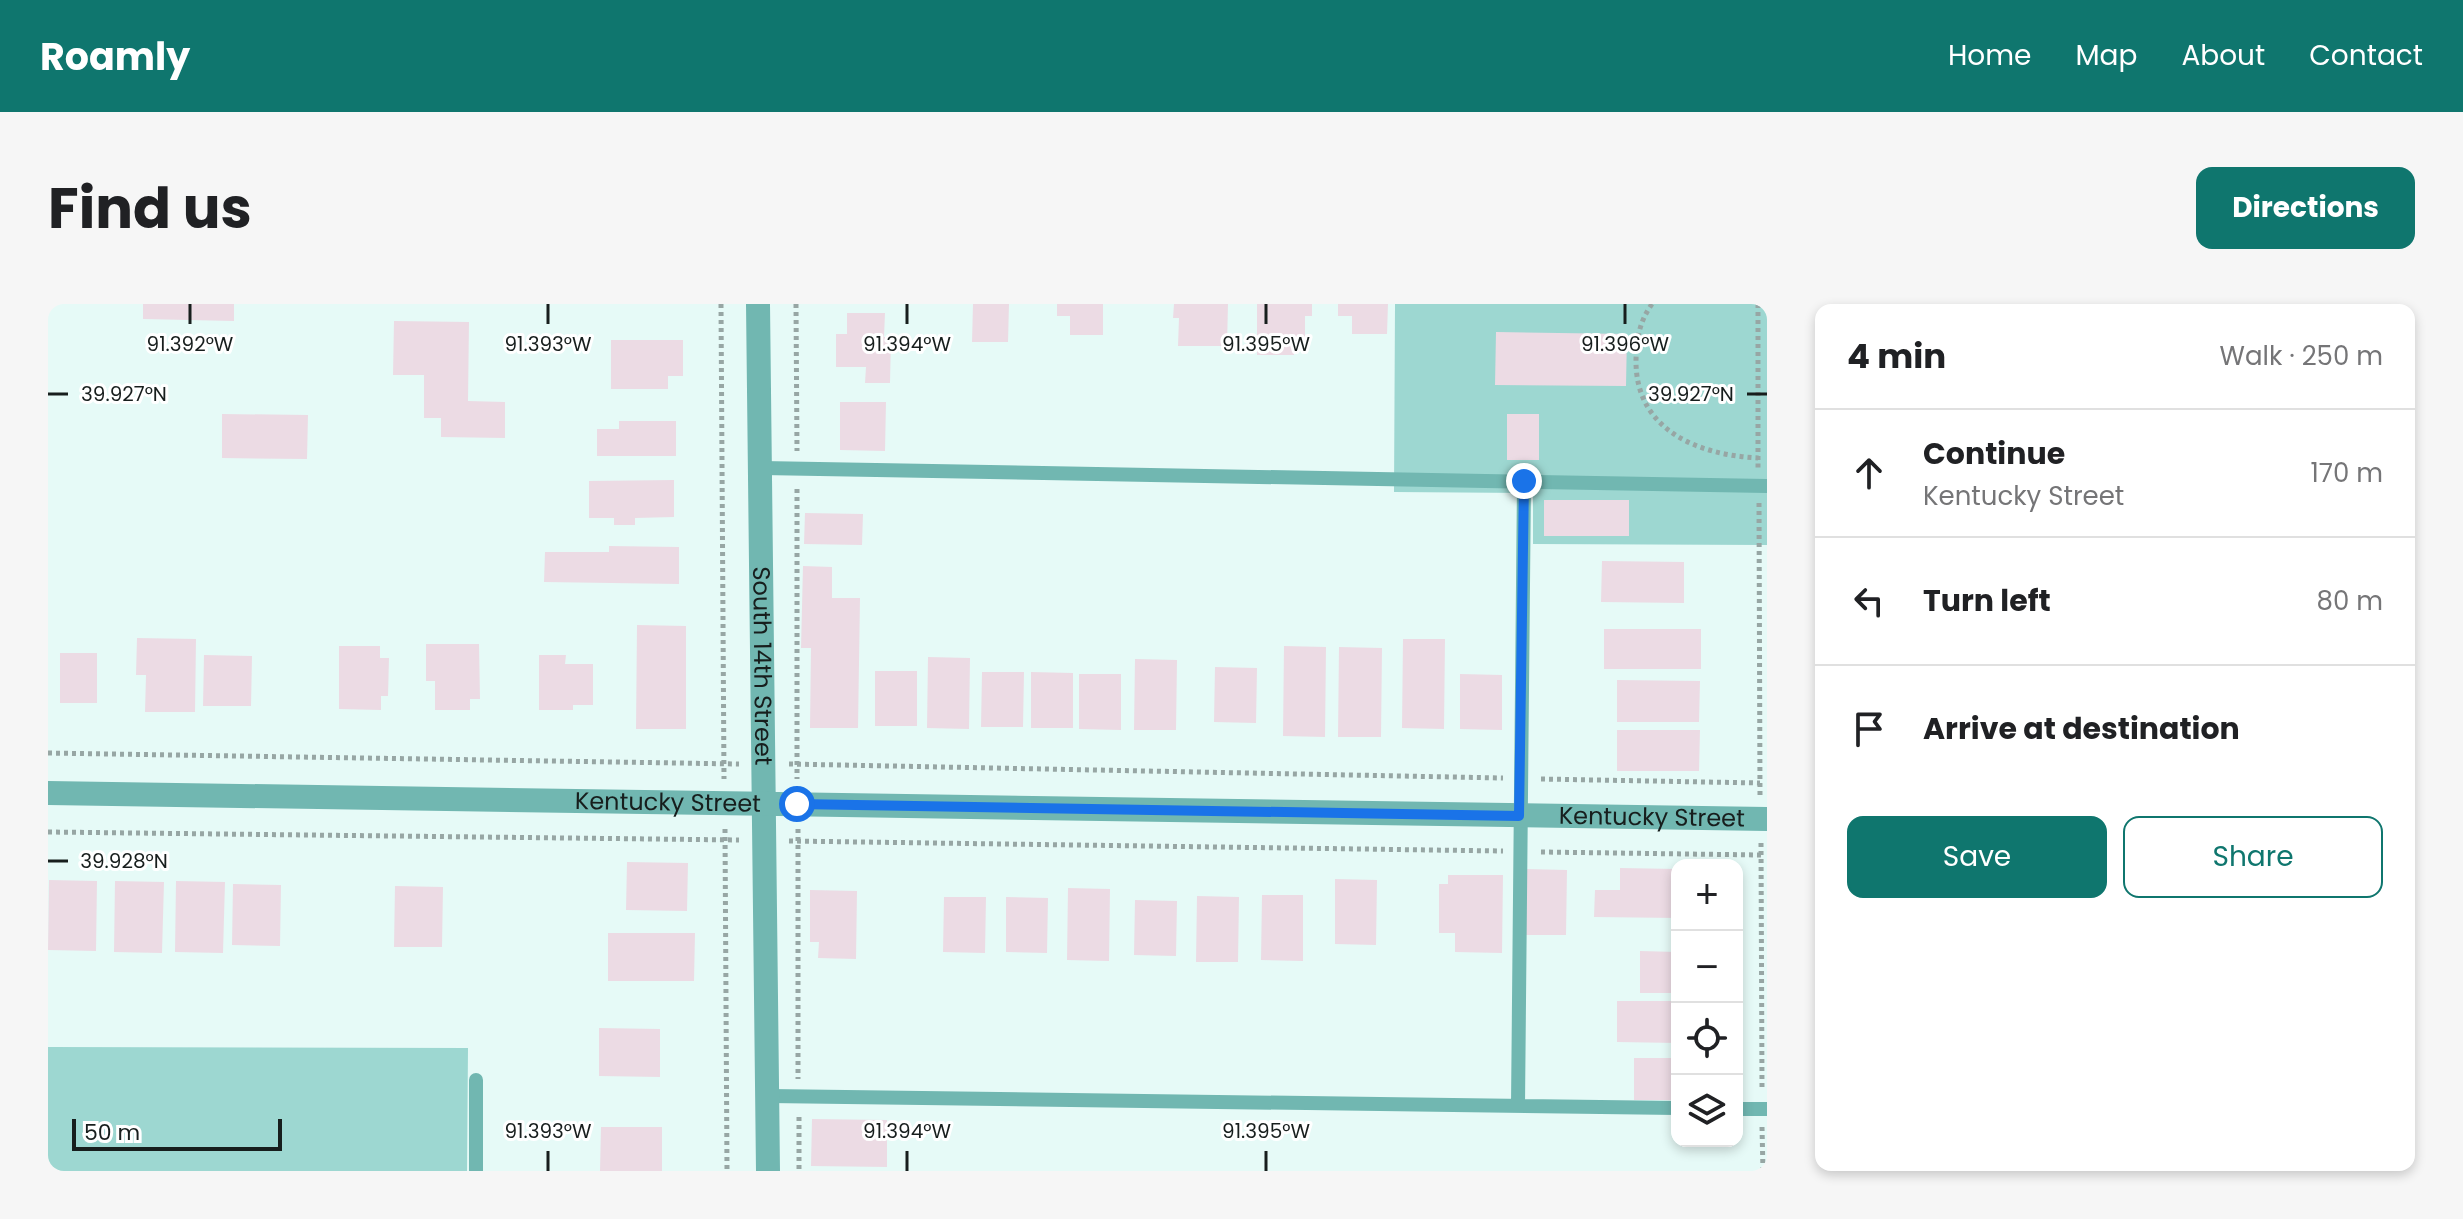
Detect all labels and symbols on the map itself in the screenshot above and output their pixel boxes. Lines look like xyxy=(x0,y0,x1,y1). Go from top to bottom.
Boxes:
text: 91.392°W xyxy=(147,330,234,358)
text: 91.393°W xyxy=(504,330,592,358)
text: 91.394°W xyxy=(863,330,951,358)
text: 91.395°W xyxy=(1222,330,1310,358)
text: 91.396°W xyxy=(1581,330,1669,358)
text: 39.927°N xyxy=(81,380,167,408)
text: 39.927°N xyxy=(1648,380,1734,408)
route end xyxy=(1506,463,1542,499)
street label: South 14th Street xyxy=(745,566,780,766)
street label: Kentucky Street xyxy=(575,784,761,820)
route start xyxy=(779,786,815,822)
street label: Kentucky Street xyxy=(1559,799,1745,835)
text: 39.928°N xyxy=(80,847,168,875)
scale bar xyxy=(72,1115,282,1151)
text: 91.393°W xyxy=(504,1117,592,1145)
text: 91.394°W xyxy=(863,1117,951,1145)
text: 91.395°W xyxy=(1222,1117,1310,1145)

